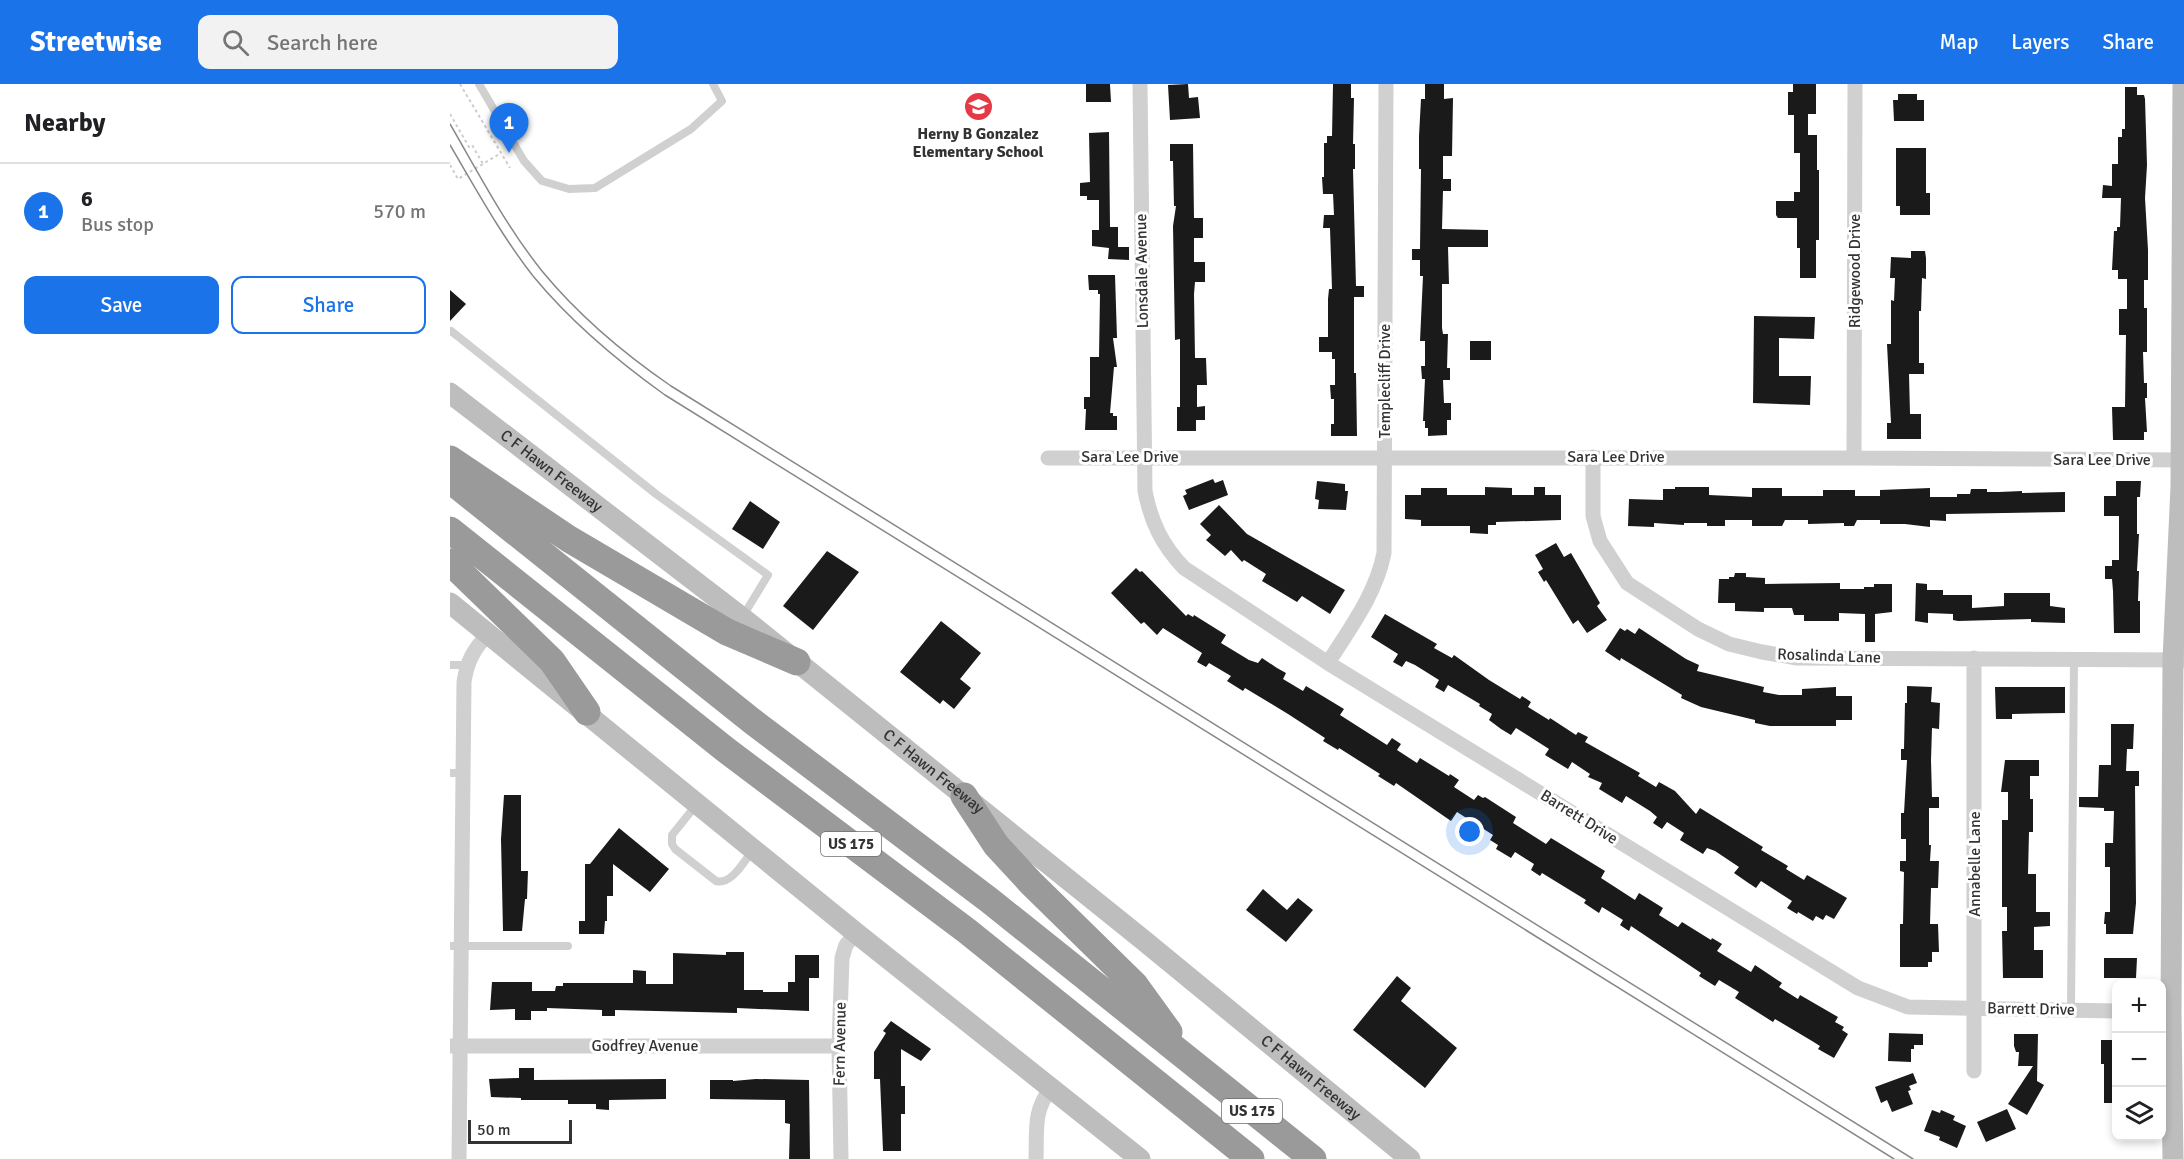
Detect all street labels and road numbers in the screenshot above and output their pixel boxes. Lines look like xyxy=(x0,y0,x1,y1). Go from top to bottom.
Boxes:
street label: Lonsdale Avenue xyxy=(1131,213,1153,329)
street label: Ridgewood Drive xyxy=(1845,214,1865,328)
street label: Templecliff Drive xyxy=(1375,324,1395,438)
street label: C F Hawn Freeway xyxy=(496,425,607,517)
street label: Sara Lee Drive xyxy=(1081,447,1179,467)
street label: Sara Lee Drive xyxy=(1567,447,1665,467)
street label: Sara Lee Drive xyxy=(2053,450,2151,470)
street label: Rosalinda Lane xyxy=(1777,644,1881,668)
street label: C F Hawn Freeway xyxy=(879,725,988,818)
street label: Barrett Drive xyxy=(1536,785,1622,849)
street label: Annabelle Lane xyxy=(1965,811,1985,917)
road number: US 175 xyxy=(821,832,881,856)
street label: Barrett Drive xyxy=(1987,998,2075,1020)
street label: Fern Avenue xyxy=(829,1002,851,1086)
street label: C F Hawn Freeway xyxy=(1257,1031,1365,1125)
street label: Godfrey Avenue xyxy=(591,1036,699,1056)
road number: US 175 xyxy=(1222,1099,1282,1123)

